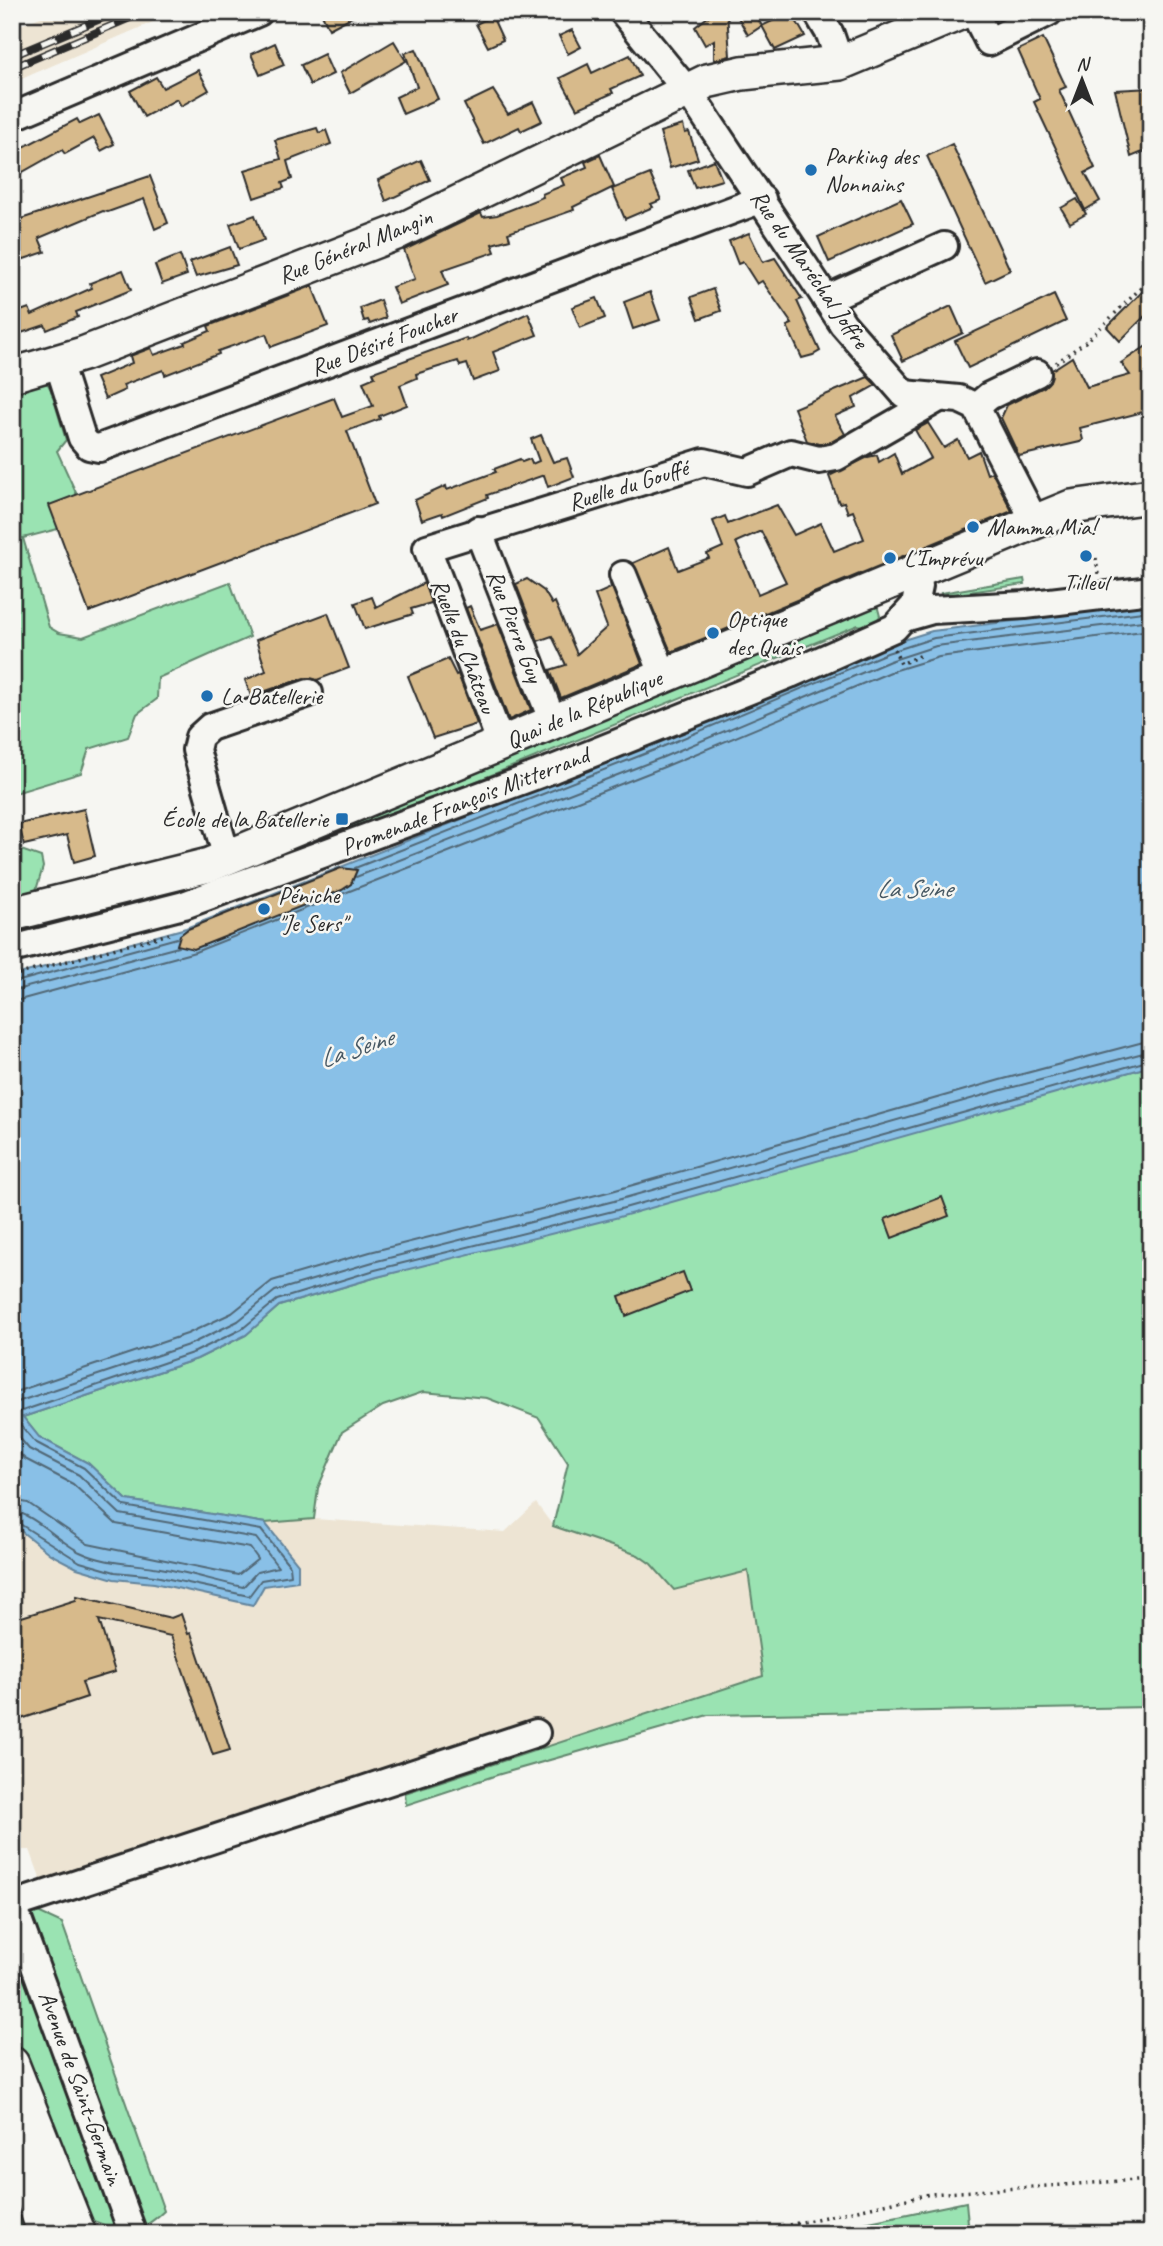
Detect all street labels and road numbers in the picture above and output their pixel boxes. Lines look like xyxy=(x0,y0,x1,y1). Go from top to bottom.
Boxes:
street label: Rue du Maréchal Joffre xyxy=(744,184,877,356)
street label: Rue Général Mangin xyxy=(274,201,437,291)
street label: Rue Désiré Foucher xyxy=(306,298,464,383)
street label: Ruelle du Gouffé xyxy=(565,451,695,517)
street label: Rue Pierre Guy xyxy=(480,566,551,688)
street label: Ruelle du Château xyxy=(425,574,504,720)
street label: Quai de la République xyxy=(502,662,669,755)
street label: Promenade François Mitterrand xyxy=(337,739,596,862)
street label: Avenue de Saint-Germain xyxy=(32,1987,130,2190)

